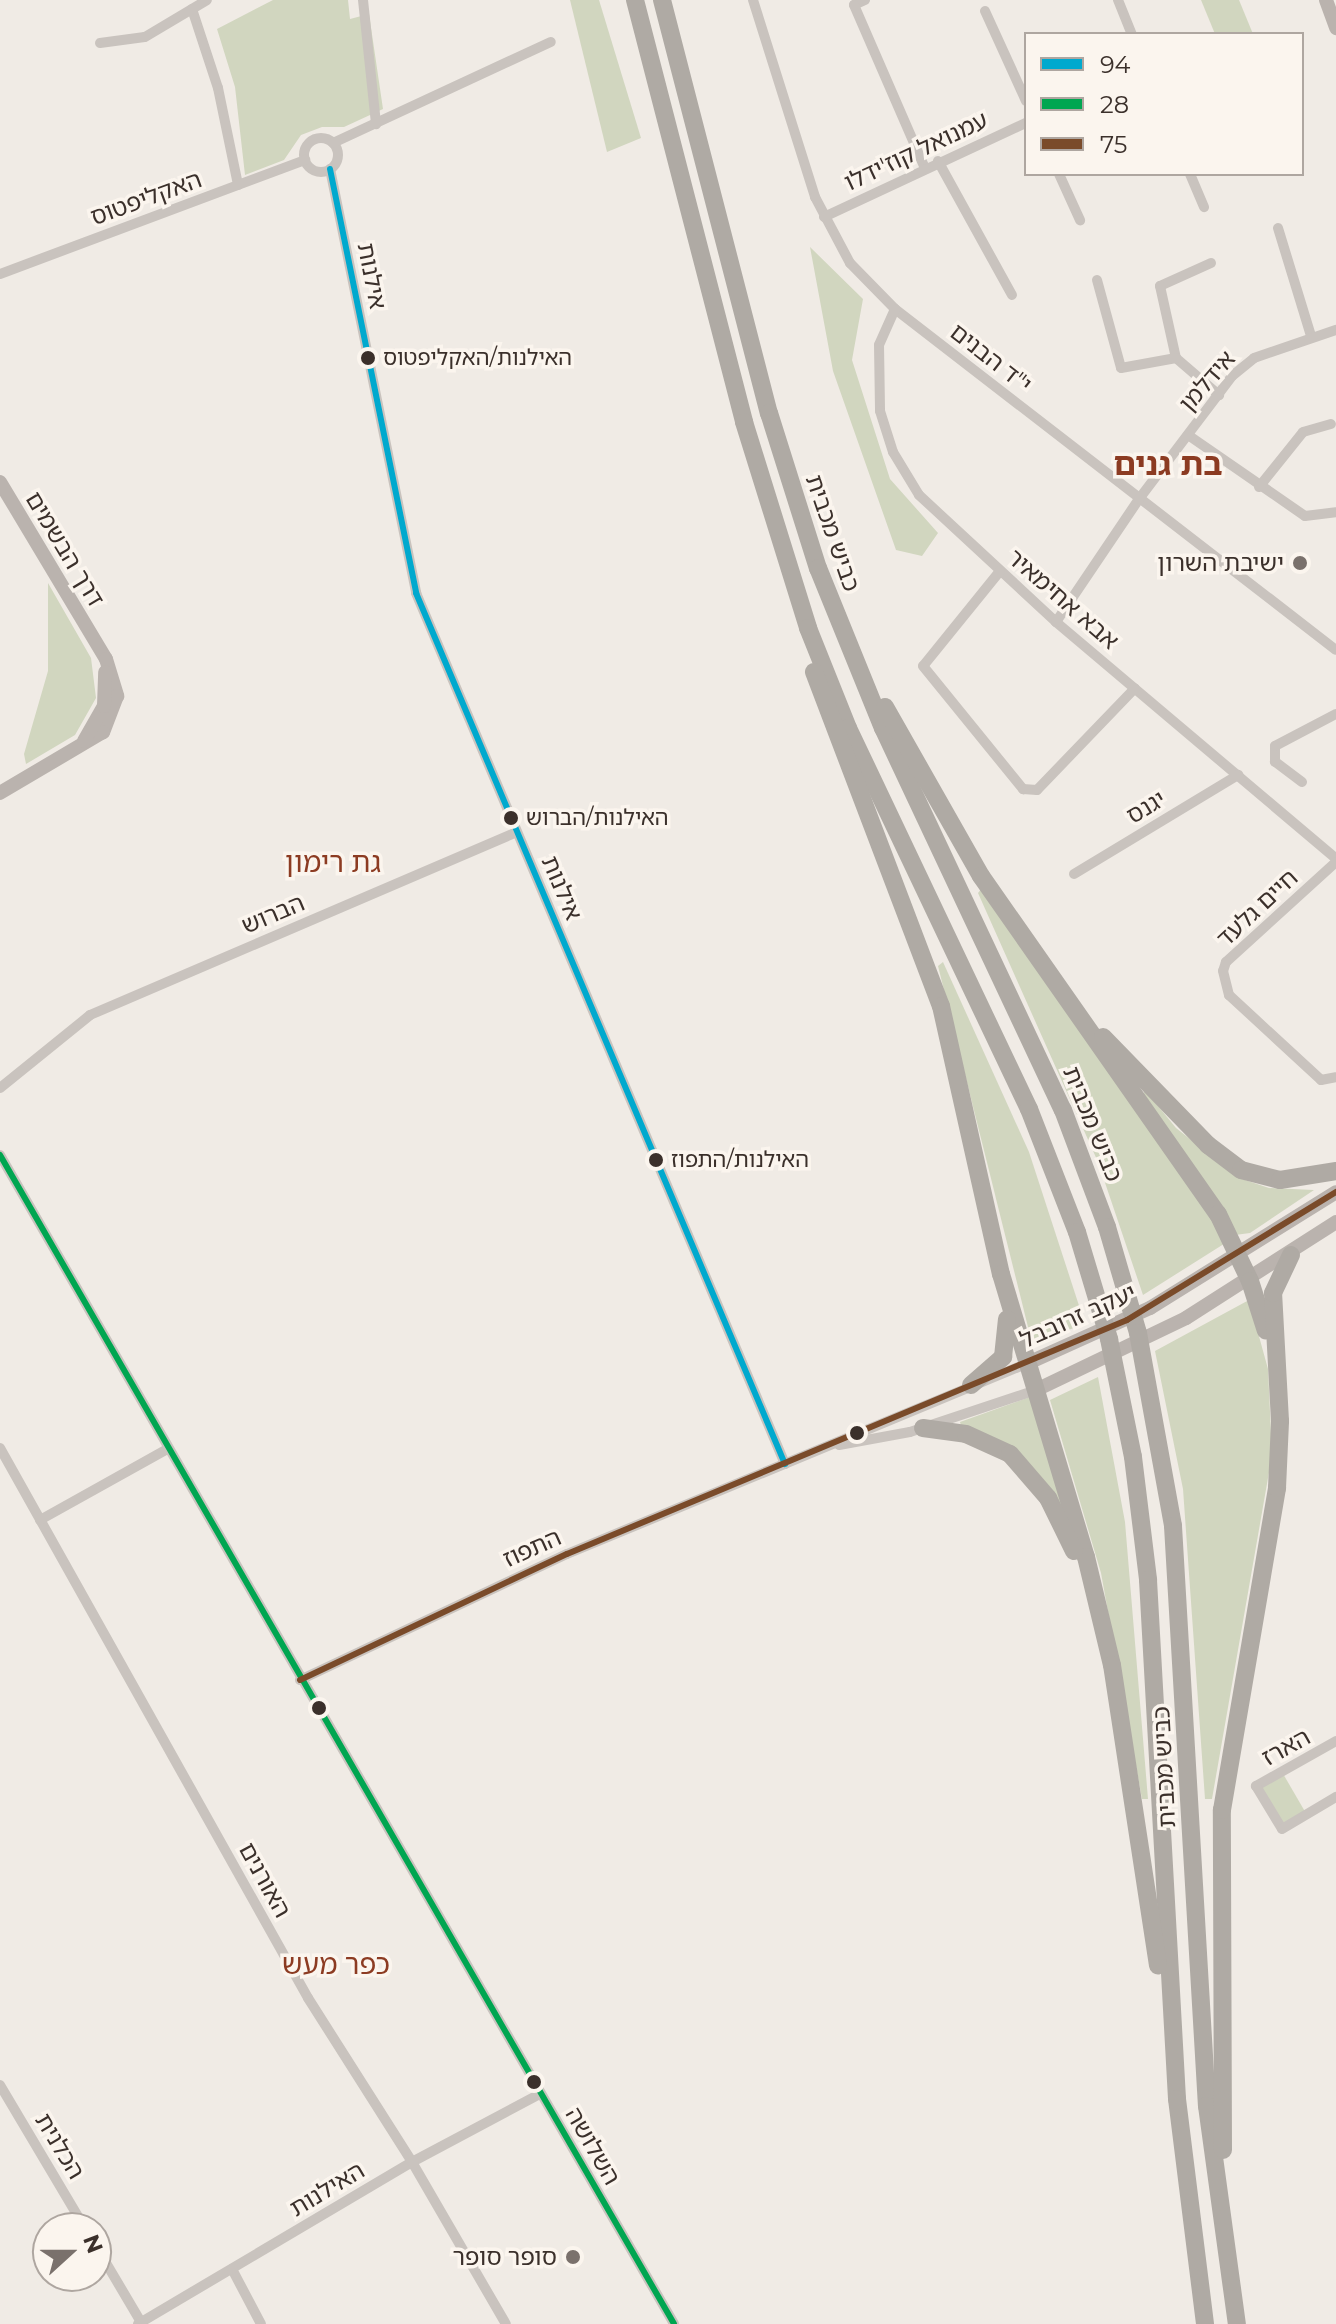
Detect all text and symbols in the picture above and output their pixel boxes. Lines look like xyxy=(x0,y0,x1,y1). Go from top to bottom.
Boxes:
legend xyxy=(1024,32,1304,176)
text: 94 xyxy=(1100,50,1130,79)
text: 28 xyxy=(1100,90,1129,119)
street label: עמנואל קוז'ידלו xyxy=(840,105,992,197)
text: 75 xyxy=(1100,130,1127,159)
street label: האקליפטוס xyxy=(86,165,206,231)
street label: אילנות xyxy=(351,240,393,312)
street label: י"ד הבנים xyxy=(944,317,1038,399)
place label: האילנות/האקליפטוס xyxy=(383,345,572,371)
street label: אידלמן xyxy=(1173,345,1241,417)
marker: האילנות/האקליפטוס xyxy=(360,350,376,366)
district label: בת גנים xyxy=(1114,445,1222,483)
street label: כביש מכבית xyxy=(800,471,866,595)
street label: דרך הבשמים xyxy=(20,486,110,612)
street label: אבא אחימאיר xyxy=(1001,543,1125,655)
place label: ישיבת השרון xyxy=(1157,549,1284,577)
marker: ישיבת השרון xyxy=(1291,554,1309,572)
street label: יגנס xyxy=(1121,784,1171,830)
place label: האילנות/הברוש xyxy=(526,805,669,831)
marker: האילנות/הברוש xyxy=(503,810,519,826)
district label: גת רימון xyxy=(285,845,381,879)
street label: אילנות xyxy=(536,852,588,924)
street label: חיים גלעד xyxy=(1210,863,1304,953)
street label: הברוש xyxy=(237,888,309,940)
street label: כביש מכבית xyxy=(1057,1062,1129,1186)
place label: האילנות/התפוז xyxy=(671,1147,809,1173)
marker: האילנות/התפוז xyxy=(648,1152,664,1168)
street label: יעקב זרובבל xyxy=(1016,1278,1140,1354)
unlabelled marker xyxy=(849,1425,865,1441)
street label: התפוז xyxy=(499,1523,565,1573)
unlabelled marker xyxy=(311,1700,327,1716)
street label: כביש מכבית xyxy=(1146,1706,1182,1828)
street label: הארז xyxy=(1257,1722,1315,1772)
street label: האורנים xyxy=(233,1837,297,1923)
district label: כפר מעש xyxy=(282,1947,390,1981)
unlabelled marker xyxy=(526,2074,542,2090)
street label: השלושה xyxy=(559,2102,627,2190)
street label: הכלנית xyxy=(29,2108,91,2184)
street label: האילנות xyxy=(284,2156,370,2222)
north arrow xyxy=(32,2212,112,2292)
text: N xyxy=(77,2231,109,2257)
place label: סופר סופר xyxy=(452,2243,557,2271)
marker: סופר סופר xyxy=(564,2248,582,2266)

